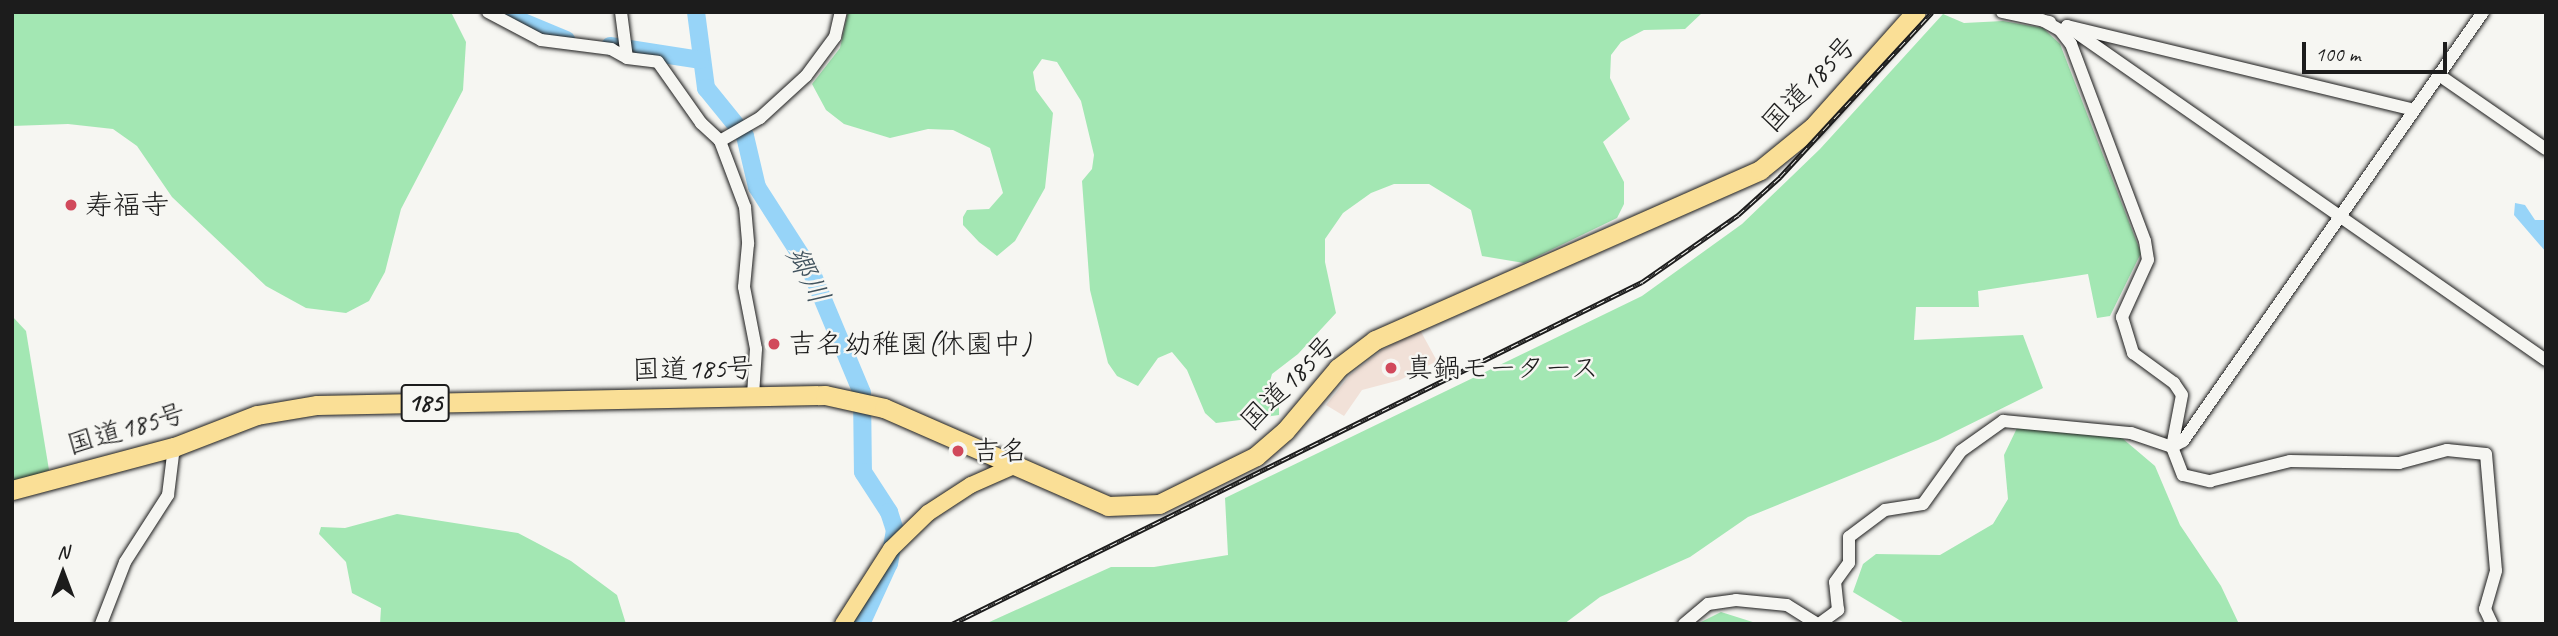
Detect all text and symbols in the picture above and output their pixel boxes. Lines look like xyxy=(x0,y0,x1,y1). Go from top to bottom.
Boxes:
scale bar xyxy=(2306,28,2451,72)
street label: 国道185号 xyxy=(1755,29,1863,139)
text: 100 m xyxy=(2315,41,2360,67)
place label: 寿福寺 xyxy=(85,188,169,222)
marker: 寿福寺 xyxy=(63,197,79,213)
water label: 郷川 xyxy=(778,240,838,310)
place label: 吉名幼稚園(休園中) xyxy=(788,327,1030,361)
street label: 国道185号 xyxy=(1233,328,1343,438)
marker: 吉名幼稚園(休園中) xyxy=(766,336,782,352)
street label: 国道185号 xyxy=(632,351,754,387)
place label: 真鍋モータース xyxy=(1405,351,1601,385)
marker: 真鍋モータース xyxy=(1383,360,1399,376)
road number: 185 xyxy=(400,380,450,426)
street label: 国道185号 xyxy=(63,396,189,462)
place label: 吉名 xyxy=(972,434,1028,468)
marker: 吉名 xyxy=(950,443,966,459)
north arrow xyxy=(28,538,98,608)
text: N xyxy=(57,540,69,564)

